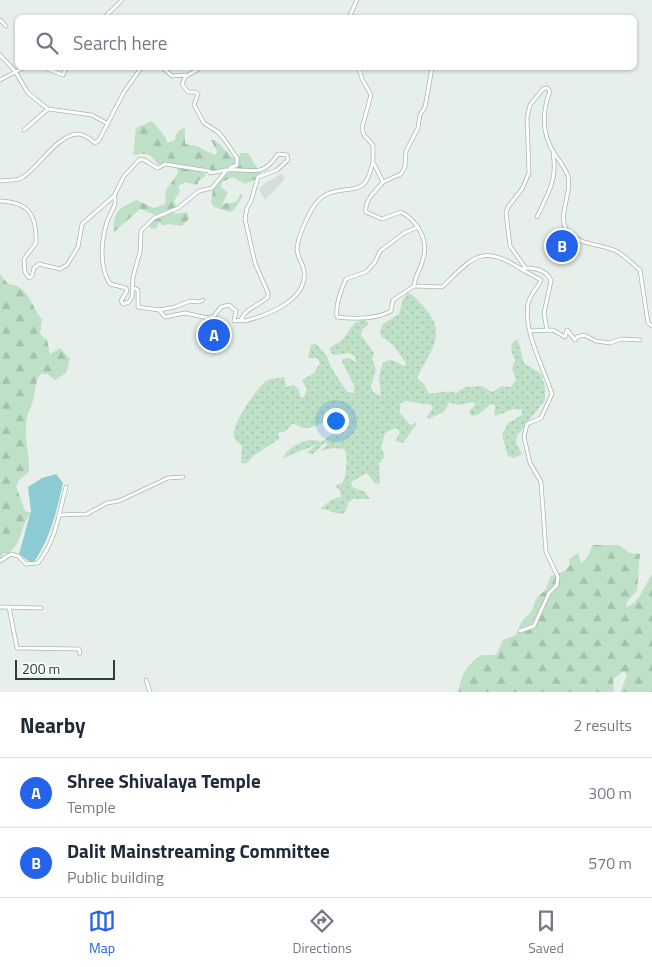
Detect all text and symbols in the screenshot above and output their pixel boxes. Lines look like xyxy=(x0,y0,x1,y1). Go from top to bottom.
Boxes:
search box xyxy=(15,15,637,70)
text: Search here xyxy=(73,28,167,57)
icon: search xyxy=(33,29,61,57)
pin: B xyxy=(546,227,578,265)
pin: A xyxy=(198,316,230,354)
your location xyxy=(323,408,349,434)
scale bar xyxy=(15,657,115,680)
text: 200 m xyxy=(22,658,60,679)
text: Nearby xyxy=(20,709,85,741)
text: 2 results xyxy=(573,713,632,737)
text: Shree Shivalaya Temple xyxy=(67,766,261,795)
text: A xyxy=(31,781,41,805)
text: 300 m xyxy=(588,781,632,805)
text: Temple xyxy=(67,795,116,819)
text: Dalit Mainstreaming Committee xyxy=(67,836,330,865)
text: B xyxy=(31,851,41,875)
text: 570 m xyxy=(588,851,632,875)
text: Public building xyxy=(67,865,164,889)
tab: Map xyxy=(88,907,116,958)
tab: Directions xyxy=(292,907,352,958)
tab: Saved xyxy=(528,907,564,958)

